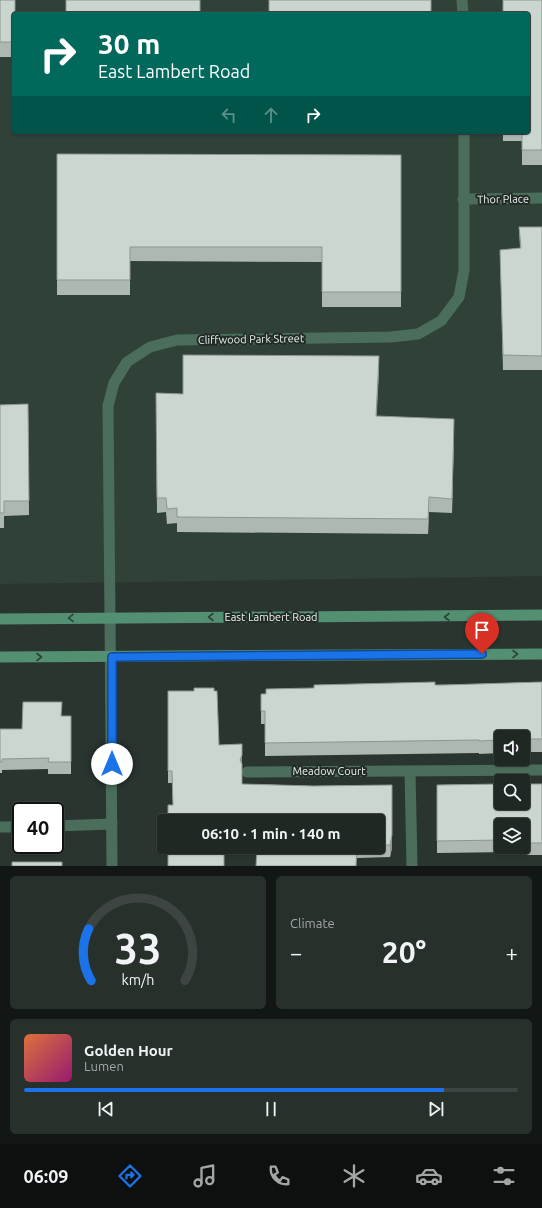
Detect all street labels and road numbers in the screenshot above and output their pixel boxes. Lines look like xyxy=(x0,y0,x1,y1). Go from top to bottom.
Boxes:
street label: Thor Place xyxy=(477,193,529,205)
street label: Cliffwood Park Street xyxy=(198,332,305,346)
street label: East Lambert Road xyxy=(224,611,318,623)
street label: Meadow Court xyxy=(292,765,366,777)

